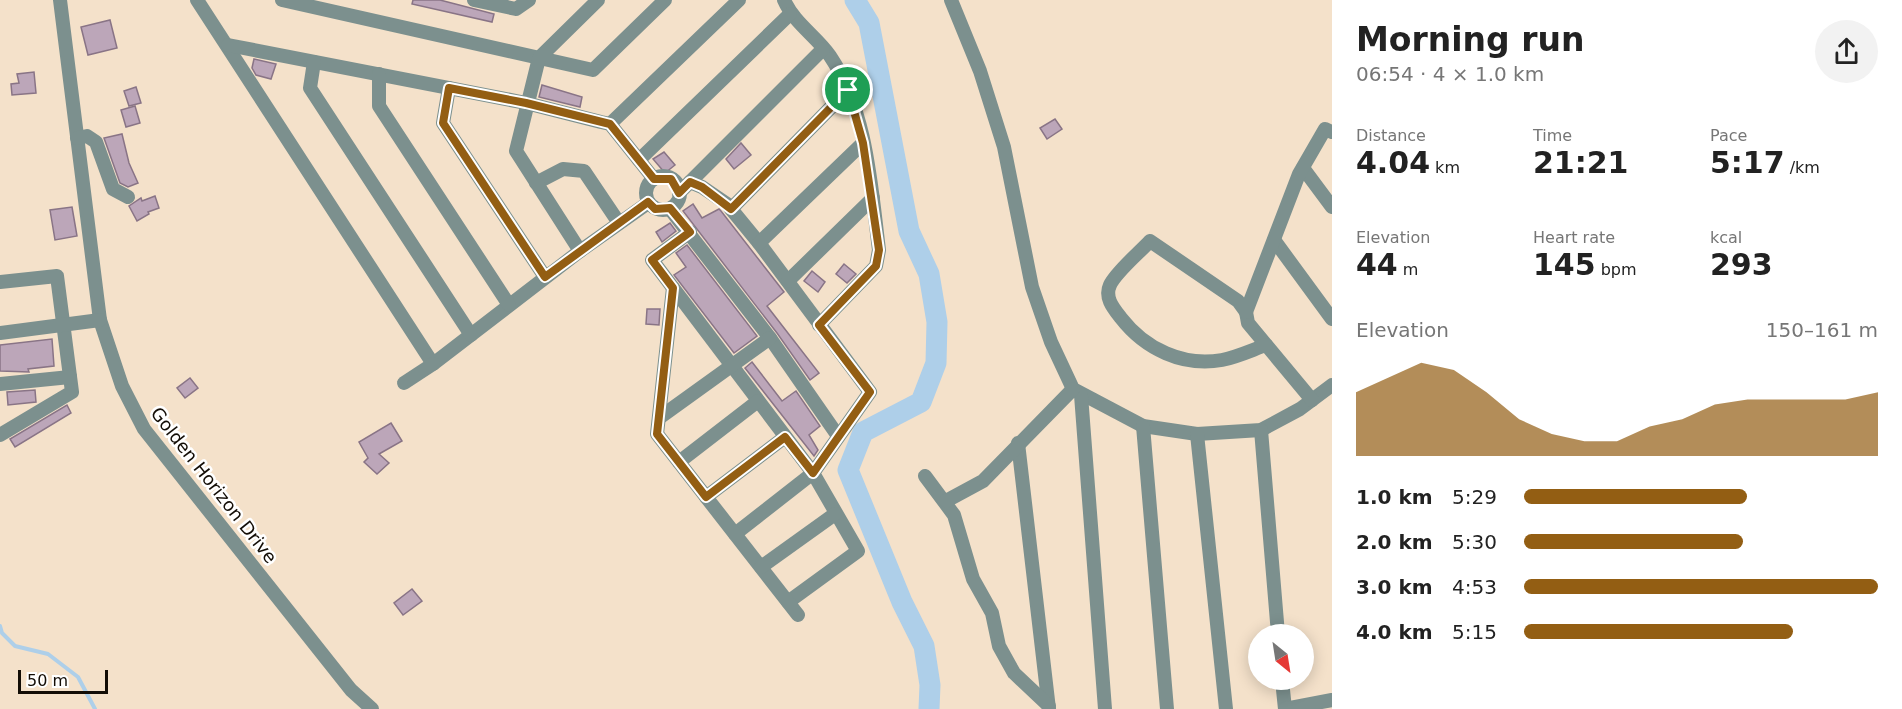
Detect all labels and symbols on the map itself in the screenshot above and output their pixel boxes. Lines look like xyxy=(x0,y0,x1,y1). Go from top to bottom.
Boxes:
pin xyxy=(822,64,873,115)
street label: Golden Horizon Drive xyxy=(147,403,281,567)
north arrow xyxy=(1248,624,1314,690)
scale bar xyxy=(18,667,108,694)

